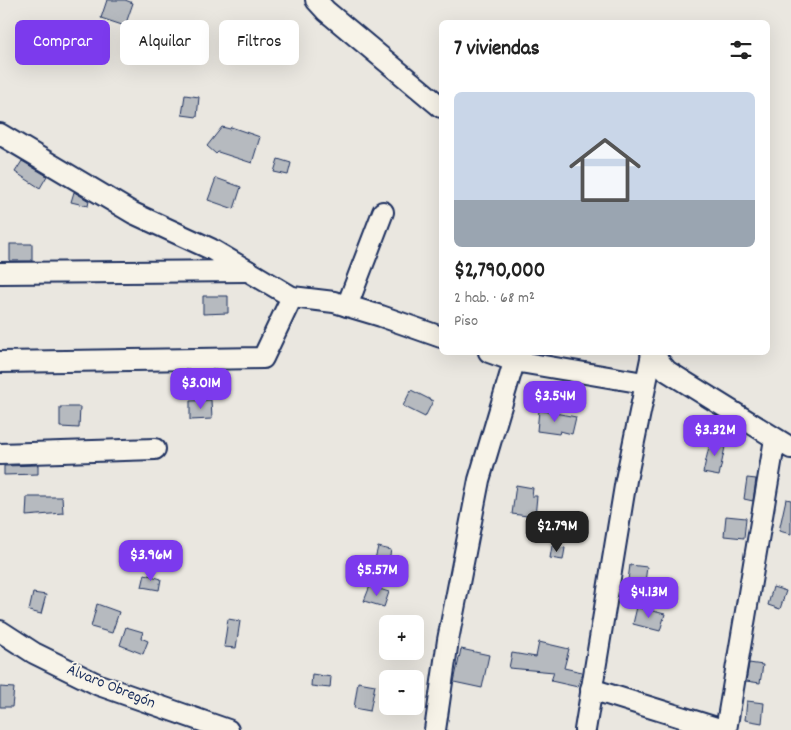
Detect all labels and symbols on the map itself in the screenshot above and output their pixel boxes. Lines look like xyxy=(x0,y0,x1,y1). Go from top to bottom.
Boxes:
pin: $3.01M xyxy=(160,368,242,410)
pin: $3.54M xyxy=(514,380,596,423)
pin: $3.32M xyxy=(674,414,756,457)
pin: $2.79M xyxy=(516,510,598,553)
pin: $3.96M xyxy=(110,540,192,582)
pin: $5.57M xyxy=(336,554,418,597)
pin: $4.13M xyxy=(608,576,690,619)
street label: Álvaro Obregón xyxy=(63,659,159,715)

